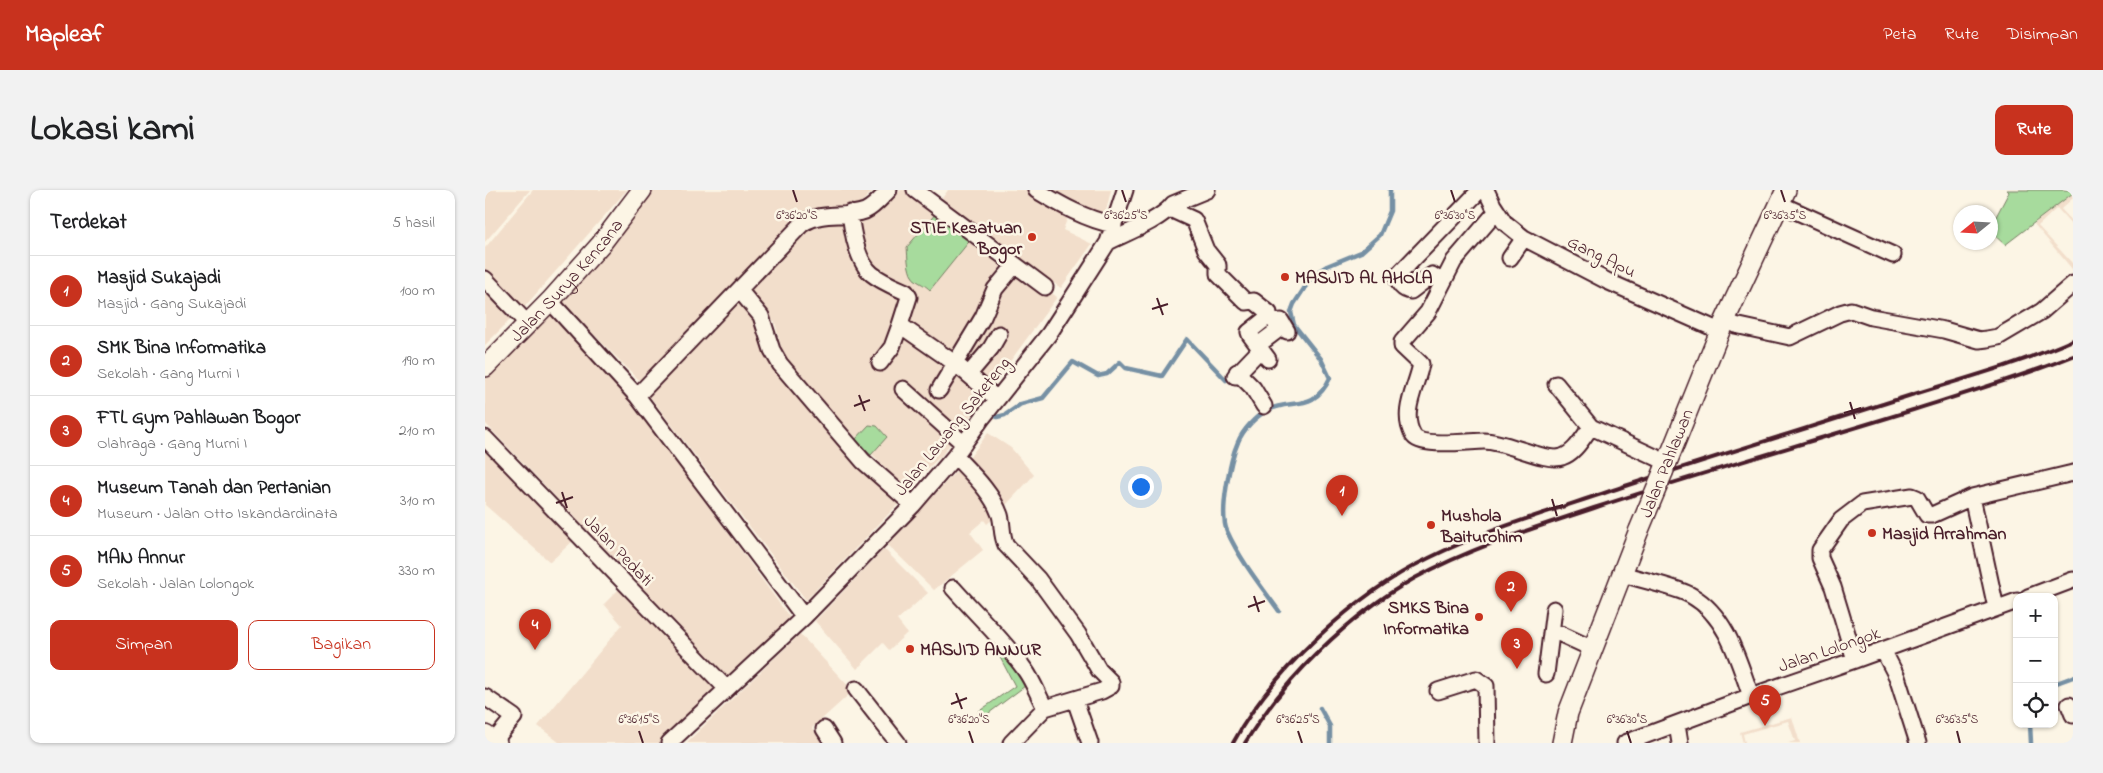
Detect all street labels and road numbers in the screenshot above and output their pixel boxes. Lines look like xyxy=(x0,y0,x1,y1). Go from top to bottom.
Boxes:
street label: Jalan Surya Kencana xyxy=(505,214,631,349)
street label: Gang Apu xyxy=(1562,230,1640,287)
street label: Jalan Lawang Saketeng xyxy=(889,352,1019,503)
street label: Jalan Pahlawan xyxy=(1634,405,1702,522)
street label: Jalan Pedati xyxy=(577,510,659,593)
street label: Jalan Lolongok xyxy=(1775,621,1885,681)

